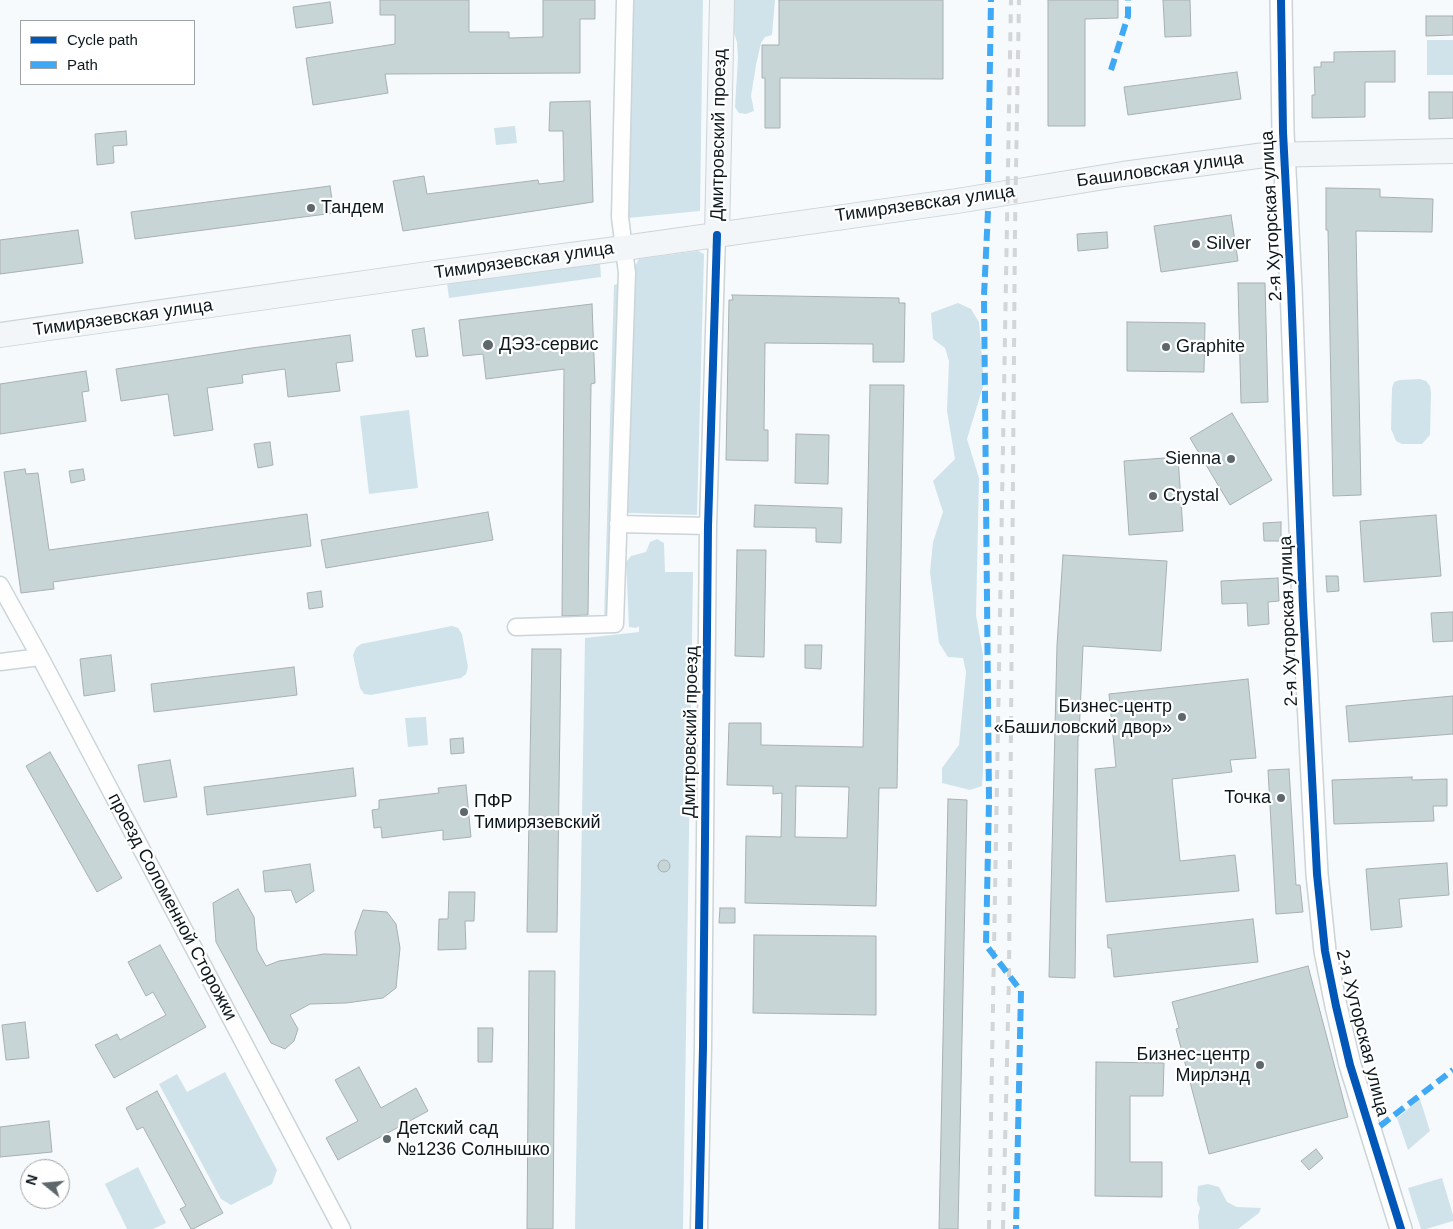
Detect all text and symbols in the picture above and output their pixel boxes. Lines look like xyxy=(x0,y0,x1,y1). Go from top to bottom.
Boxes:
legend xyxy=(20,20,195,85)
text: Cycle path xyxy=(67,31,138,48)
street label: Дмитровский проезд xyxy=(707,49,731,221)
text: Path xyxy=(67,56,98,73)
street label: 2-я Хуторская улица xyxy=(1257,130,1287,302)
street label: Башиловская улица xyxy=(1075,148,1245,192)
street label: Тимирязевская улица xyxy=(834,181,1016,227)
place label: Тандем xyxy=(321,197,384,219)
marker: Тандем xyxy=(305,202,317,214)
place label: Silver xyxy=(1206,233,1251,255)
street label: Тимирязевская улица xyxy=(433,238,615,284)
marker: Silver xyxy=(1190,238,1202,250)
street label: Тимирязевская улица xyxy=(32,295,214,341)
place label: ДЭЗ-сервис xyxy=(499,334,598,356)
place label: Graphite xyxy=(1176,336,1245,358)
marker: ДЭЗ-сервис xyxy=(481,338,495,352)
marker: Graphite xyxy=(1160,341,1172,353)
place label: Sienna xyxy=(1165,448,1221,470)
marker: Sienna xyxy=(1225,453,1237,465)
place label: Crystal xyxy=(1163,485,1219,507)
marker: Crystal xyxy=(1147,490,1159,502)
street label: 2-я Хуторская улица xyxy=(1275,535,1303,707)
street label: Дмитровский проезд xyxy=(679,646,703,818)
place label: Бизнес-центр «Башиловский двор» xyxy=(994,696,1172,739)
marker: Бизнес-центр «Башиловский двор» xyxy=(1176,711,1188,723)
place label: Точка xyxy=(1224,787,1271,809)
street label: проезд Соломенной Сторожки xyxy=(103,790,241,1024)
place label: ПФР Тимирязевский xyxy=(474,791,601,834)
marker: Точка xyxy=(1275,792,1287,804)
marker: ПФР Тимирязевский xyxy=(458,806,470,818)
street label: 2-я Хуторская улица xyxy=(1331,947,1393,1119)
place label: Бизнес-центр Мирлэнд xyxy=(1137,1044,1250,1086)
marker: Бизнес-центр Мирлэнд xyxy=(1254,1059,1266,1071)
place label: Детский сад №1236 Солнышко xyxy=(397,1118,550,1160)
marker: Детский сад №1236 Солнышко xyxy=(381,1133,393,1145)
north arrow xyxy=(20,1159,70,1209)
text: N xyxy=(22,1173,41,1187)

